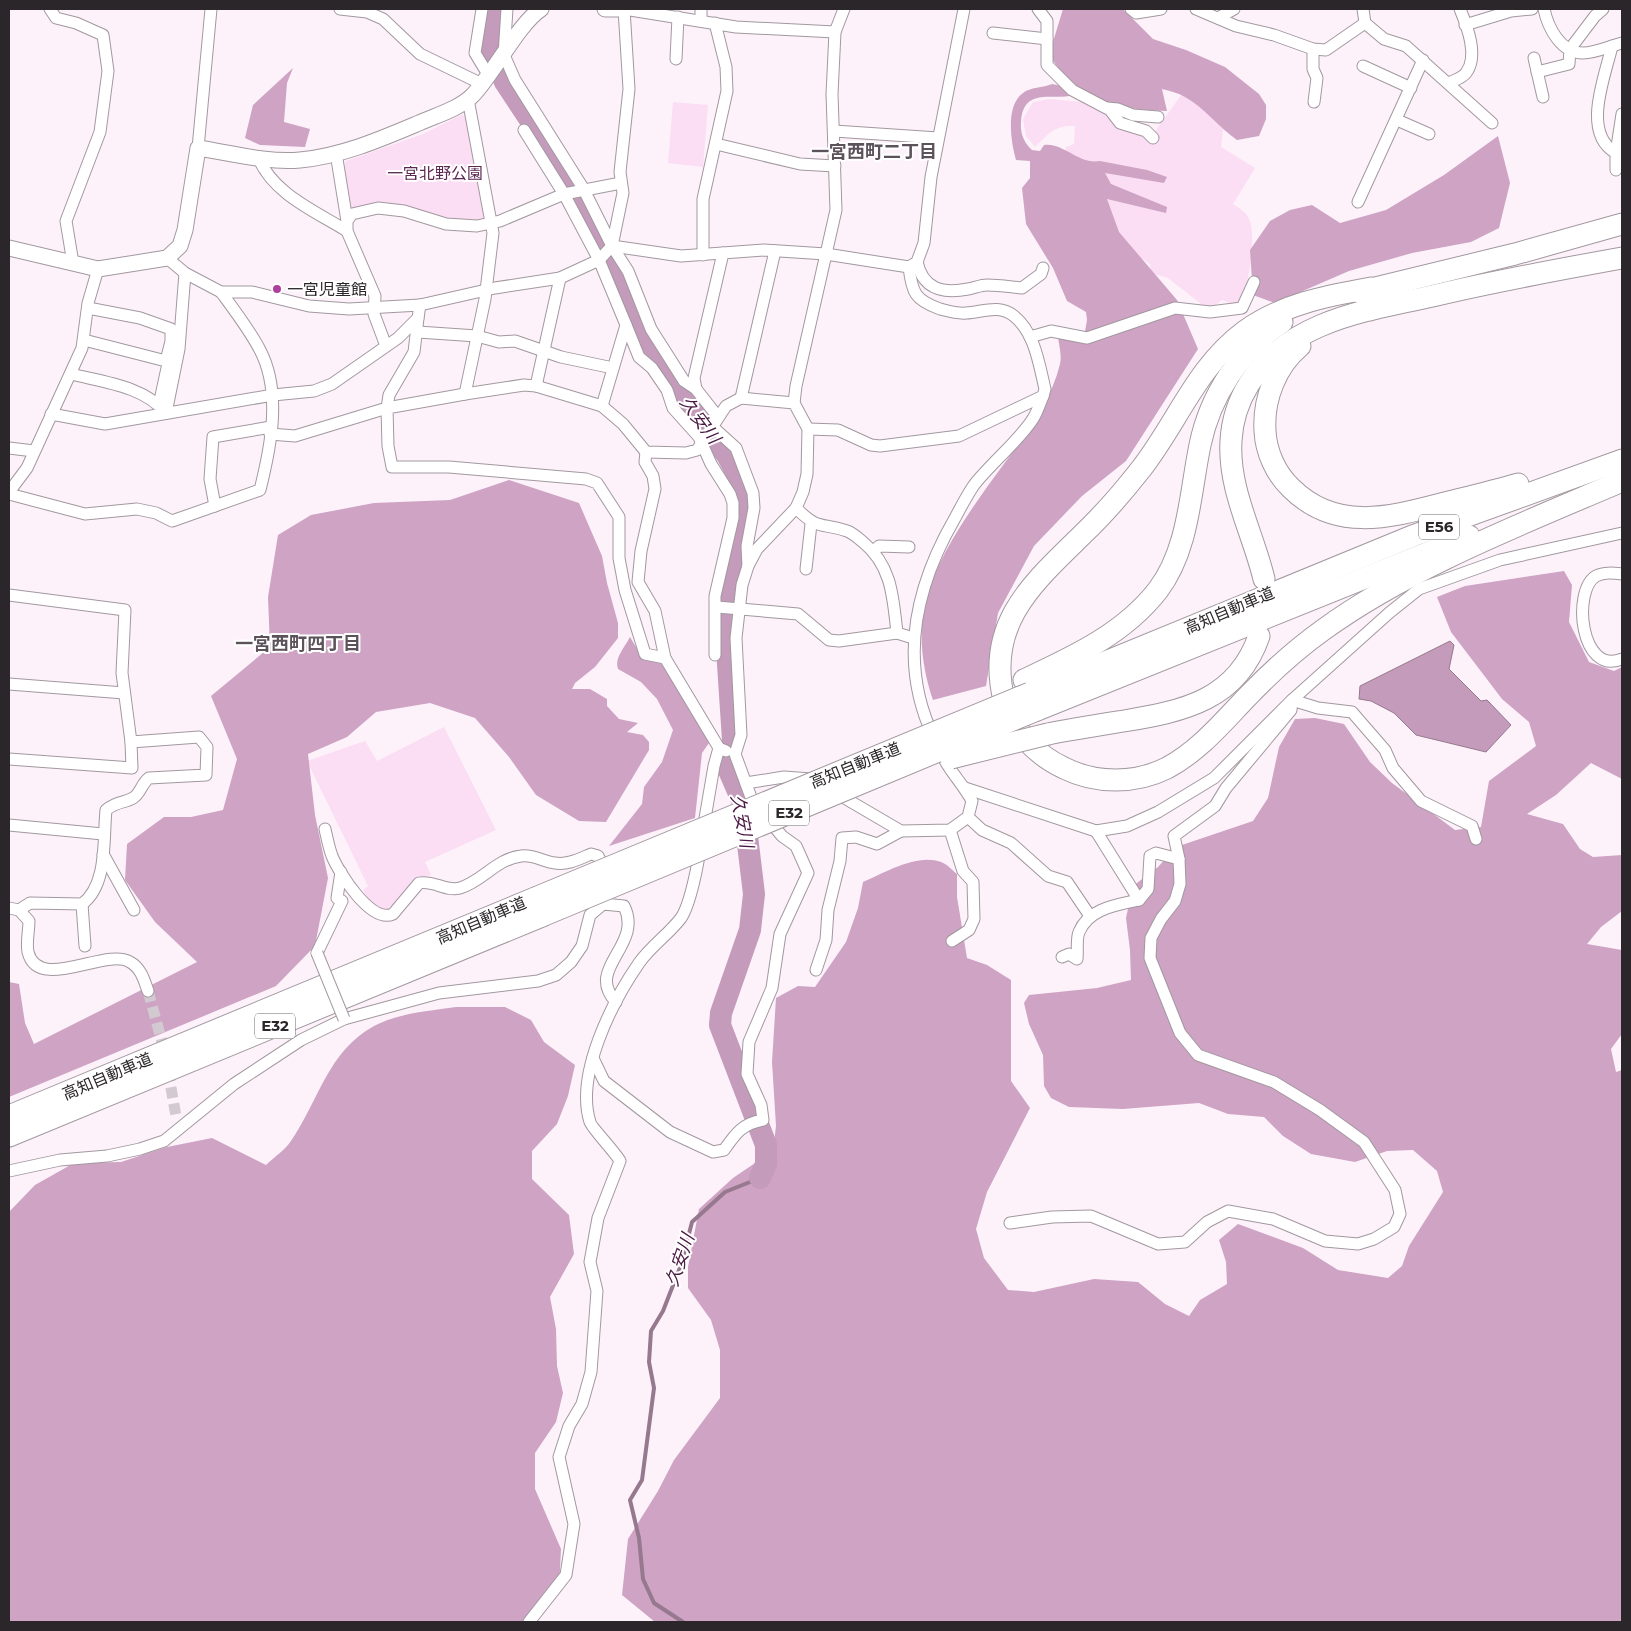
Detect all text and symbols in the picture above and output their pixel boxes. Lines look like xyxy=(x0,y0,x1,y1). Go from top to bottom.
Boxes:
district label: 一宮西町二丁目 xyxy=(811,141,937,163)
park label: 一宮北野公園 xyxy=(387,164,483,183)
place label: 一宮児童館 xyxy=(287,280,367,299)
marker: 一宮児童館 xyxy=(271,283,283,295)
water label: 久安川 xyxy=(675,392,726,450)
road number: E56 xyxy=(1419,514,1459,540)
street label: 高知自動車道 xyxy=(1181,583,1277,638)
district label: 一宮西町四丁目 xyxy=(235,633,361,655)
street label: 高知自動車道 xyxy=(807,739,903,792)
water label: 久安川 xyxy=(726,792,758,852)
road number: E32 xyxy=(769,800,809,826)
street label: 高知自動車道 xyxy=(433,893,529,948)
road number: E32 xyxy=(255,1014,295,1038)
street label: 高知自動車道 xyxy=(59,1049,155,1104)
water label: 久安川 xyxy=(661,1229,700,1289)

